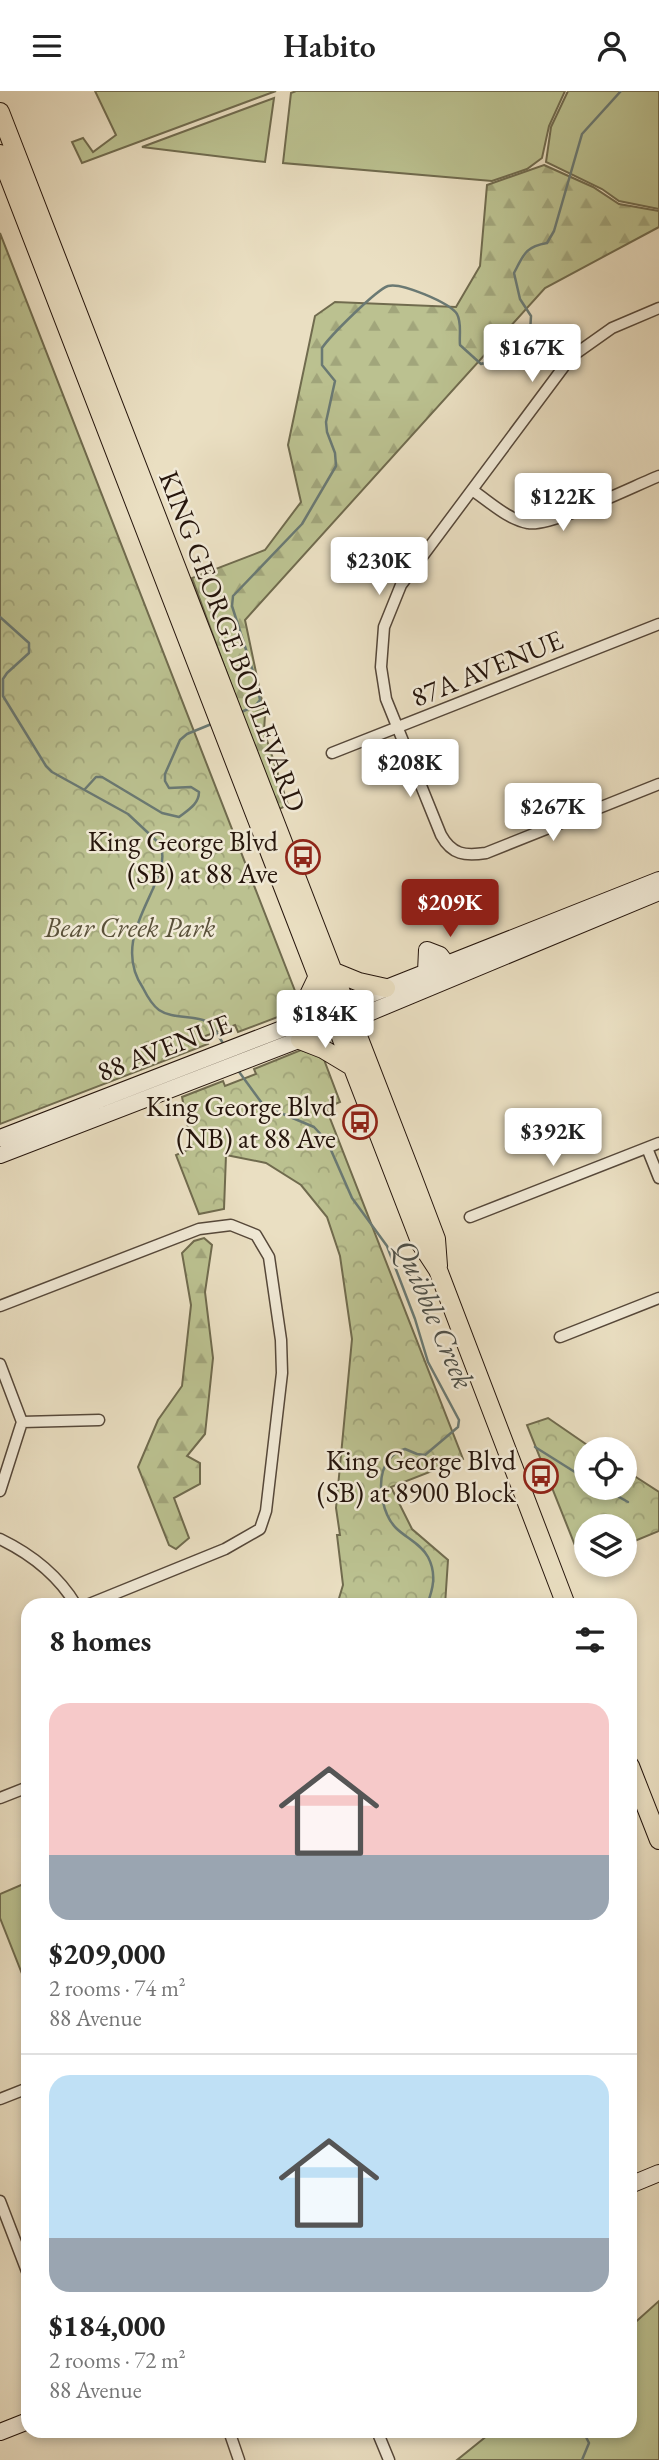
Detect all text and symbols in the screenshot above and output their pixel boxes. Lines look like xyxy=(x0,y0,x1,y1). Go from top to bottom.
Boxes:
text: Habito xyxy=(283,25,376,67)
icon: menu xyxy=(28,27,66,65)
icon: person xyxy=(593,27,631,65)
pin: $167K xyxy=(483,324,581,384)
text: $167K xyxy=(500,332,564,362)
street label: KING GEORGE BOULEVARD xyxy=(151,465,315,817)
pin: $122K xyxy=(514,473,612,533)
text: $122K xyxy=(531,481,595,511)
pin: $230K xyxy=(330,538,428,597)
text: $230K xyxy=(347,545,411,575)
street label: 87A AVENUE xyxy=(406,621,568,715)
pin: $208K xyxy=(361,739,459,799)
text: $208K xyxy=(378,747,442,777)
pin: $267K xyxy=(504,783,602,843)
text: $267K xyxy=(521,791,585,821)
place label: King George Blvd (SB) at 88 Ave xyxy=(88,823,279,891)
bus stop icon: King George Blvd (SB) at 88 Ave xyxy=(284,838,322,876)
pin: $209K xyxy=(401,879,499,939)
text: $209K xyxy=(418,887,482,917)
park label: Bear Creek Park xyxy=(43,909,216,945)
pin: $184K xyxy=(276,991,374,1050)
text: $184K xyxy=(293,998,357,1028)
street label: 88 AVENUE xyxy=(92,1005,237,1089)
place label: King George Blvd (NB) at 88 Ave xyxy=(146,1088,337,1156)
bus stop icon: King George Blvd (NB) at 88 Ave xyxy=(341,1103,379,1141)
pin: $392K xyxy=(504,1109,602,1168)
text: $392K xyxy=(521,1116,585,1146)
water label: Quibble Creek xyxy=(386,1233,484,1395)
map controls xyxy=(574,1437,637,1577)
button: locate xyxy=(574,1437,637,1500)
place label: King George Blvd (SB) at 8900 Block xyxy=(317,1442,517,1510)
bus stop icon: King George Blvd (SB) at 8900 Block xyxy=(522,1457,560,1495)
button: layers xyxy=(574,1514,637,1577)
text: 8 homes xyxy=(49,1621,151,1660)
icon: filters xyxy=(571,1621,609,1659)
icon: home xyxy=(266,1748,392,1874)
text: $209,000 xyxy=(49,1934,165,1973)
text: 2 rooms · 74 m² xyxy=(49,1973,186,2003)
text: 88 Avenue xyxy=(49,2003,142,2033)
icon: home xyxy=(266,2120,392,2246)
text: $184,000 xyxy=(49,2306,165,2345)
text: 2 rooms · 72 m² xyxy=(49,2345,186,2375)
text: 88 Avenue xyxy=(49,2375,142,2405)

